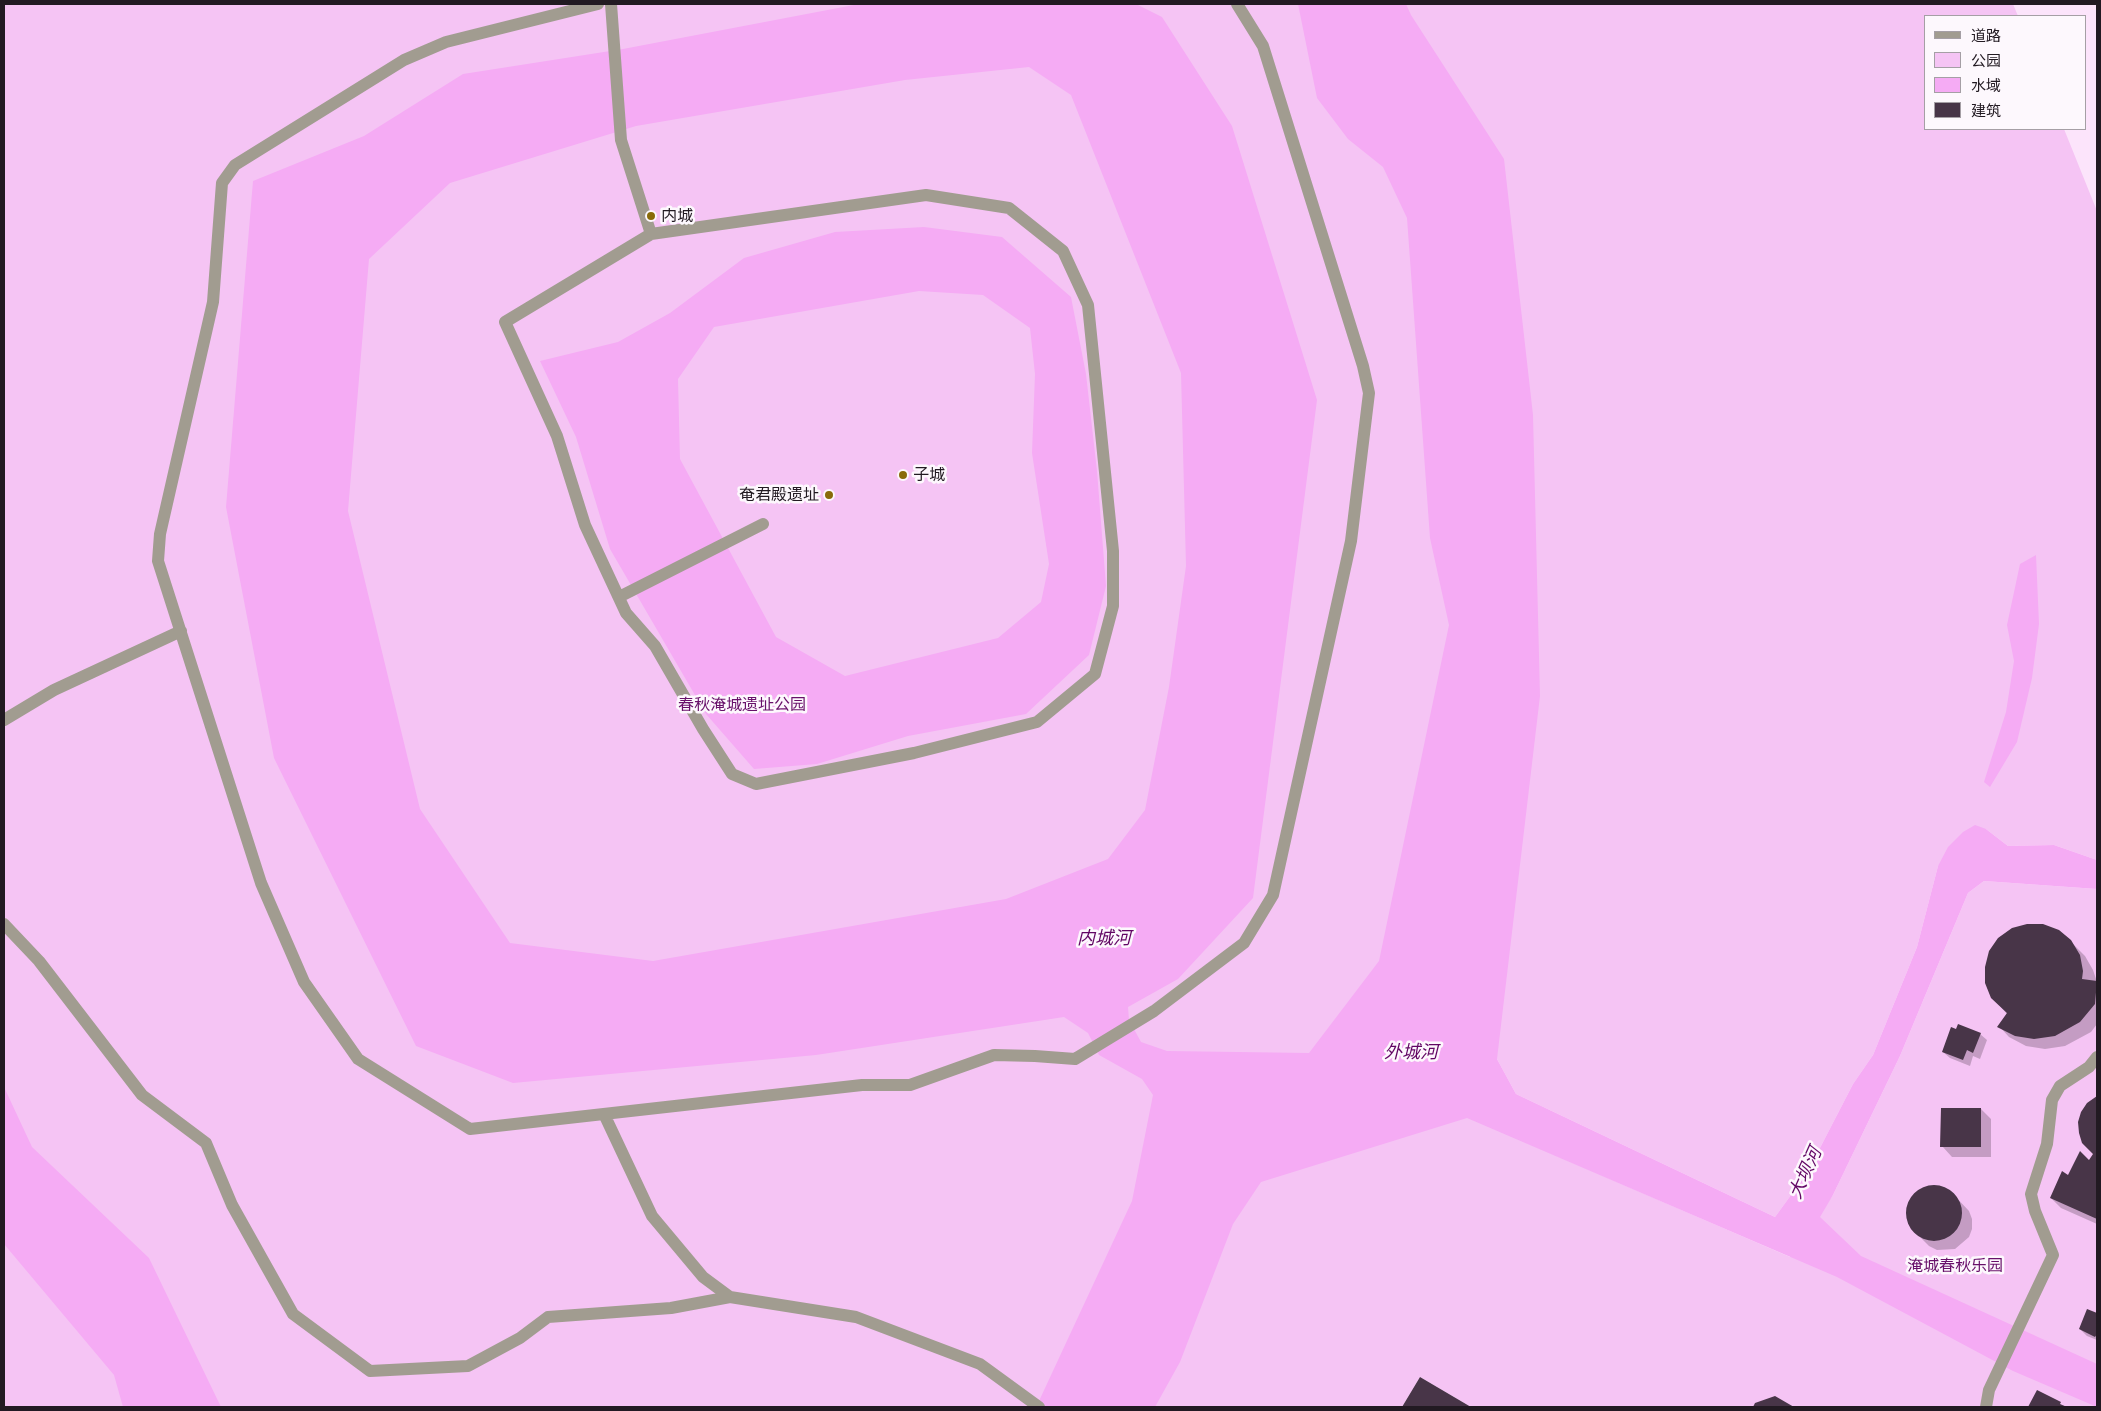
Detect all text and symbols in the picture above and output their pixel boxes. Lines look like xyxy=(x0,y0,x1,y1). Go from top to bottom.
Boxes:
legend xyxy=(1924,15,2086,130)
text: 道路 xyxy=(1971,26,2001,44)
text: 公园 xyxy=(1971,51,2001,69)
text: 水域 xyxy=(1971,76,2001,94)
text: 建筑 xyxy=(1971,101,2001,119)
place label: 内城 xyxy=(661,206,693,226)
marker: 内城 xyxy=(645,210,657,222)
place label: 子城 xyxy=(913,465,945,485)
marker: 子城 xyxy=(897,469,909,481)
place label: 奄君殿遗址 xyxy=(739,485,819,505)
marker: 奄君殿遗址 xyxy=(823,489,835,501)
park label: 春秋淹城遗址公园 xyxy=(678,695,806,715)
water label: 内城河 xyxy=(1077,927,1131,949)
water label: 外城河 xyxy=(1384,1041,1438,1063)
water label: 大坝河 xyxy=(1784,1144,1826,1202)
park label: 淹城春秋乐园 xyxy=(1907,1256,2003,1276)

